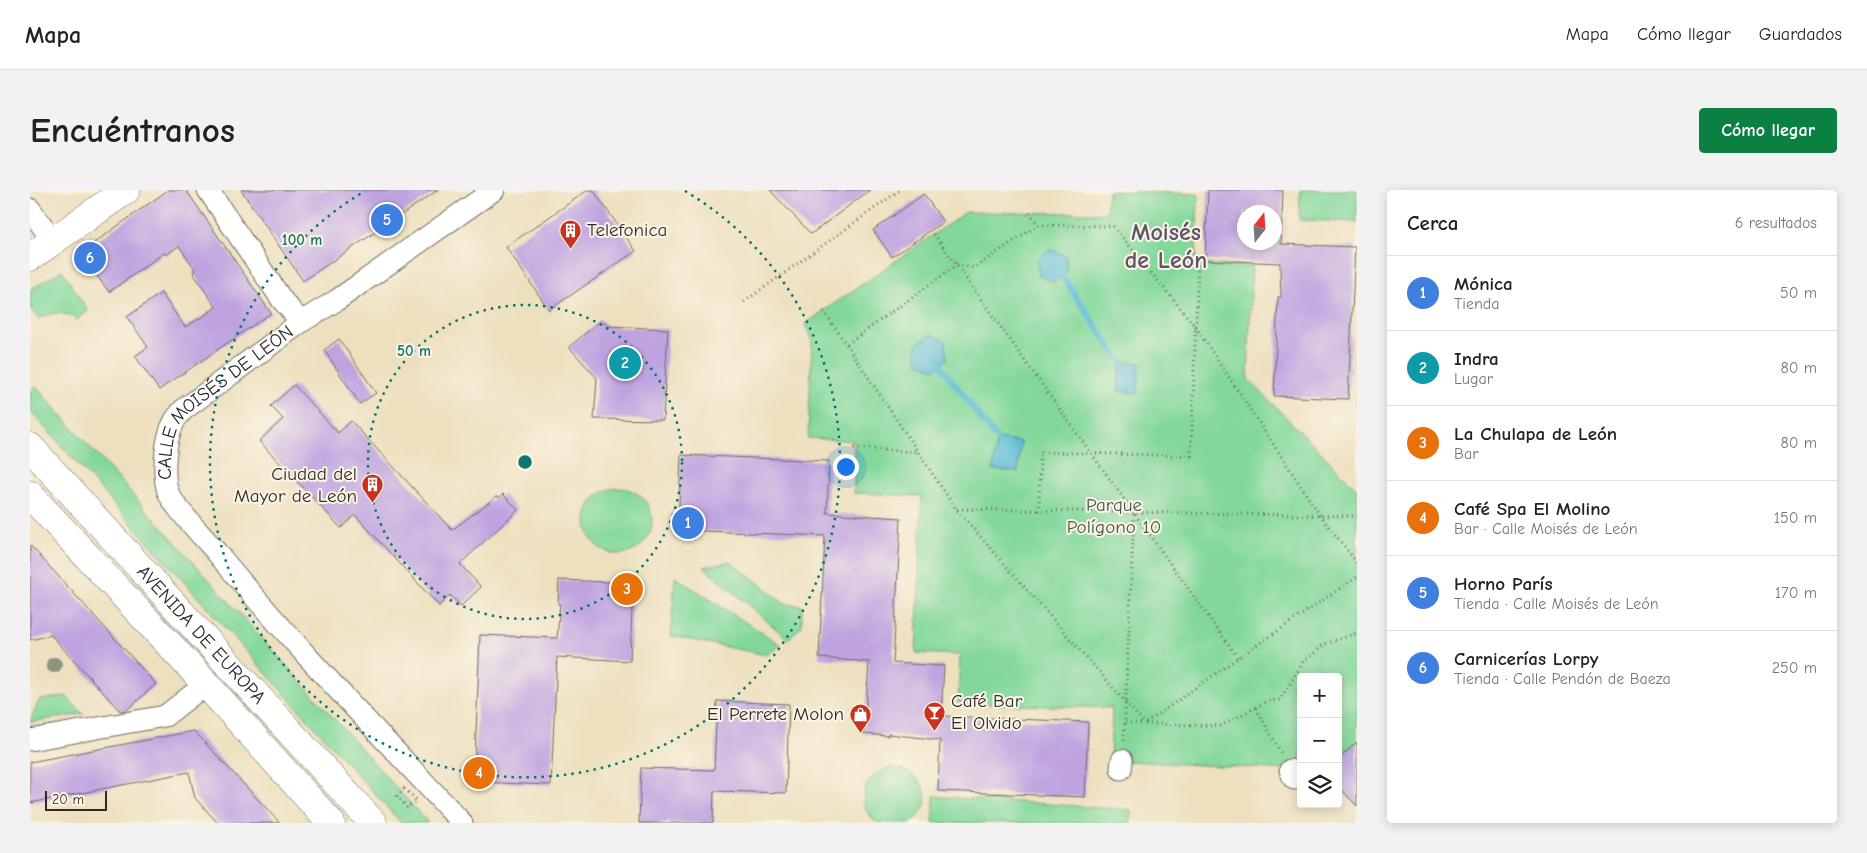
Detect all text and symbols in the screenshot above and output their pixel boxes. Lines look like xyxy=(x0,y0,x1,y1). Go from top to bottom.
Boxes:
text: Mapa xyxy=(25,21,81,49)
text: Mapa xyxy=(1566,24,1609,45)
text: Cómo llegar xyxy=(1637,24,1731,45)
text: Guardados xyxy=(1759,24,1842,45)
button: Cómo llegar xyxy=(1699,108,1837,153)
text: Encuéntranos xyxy=(30,110,235,151)
pin: 5 xyxy=(371,201,403,239)
north arrow xyxy=(1237,205,1282,250)
text: Cerca xyxy=(1407,211,1458,235)
text: 6 resultados xyxy=(1735,214,1817,232)
building icon: Telefonica xyxy=(559,218,583,249)
district label: Moisés de León xyxy=(1125,218,1207,274)
place label: Telefonica xyxy=(587,219,667,241)
text: 100 m xyxy=(282,231,322,249)
pin: 6 xyxy=(74,239,106,277)
text: Mónica xyxy=(1454,273,1513,295)
text: 1 xyxy=(1420,284,1426,302)
text: 50 m xyxy=(1780,284,1817,302)
text: Tienda xyxy=(1454,295,1500,313)
street label: CALLE MOISÉS DE LEÓN xyxy=(154,321,298,480)
text: 50 m xyxy=(397,342,431,360)
pin: 2 xyxy=(609,344,641,382)
text: Indra xyxy=(1454,348,1499,370)
text: 2 xyxy=(1419,359,1427,377)
text: 80 m xyxy=(1780,359,1817,377)
text: Lugar xyxy=(1454,370,1493,388)
text: La Chulapa de León xyxy=(1454,423,1617,445)
text: 3 xyxy=(1419,434,1427,452)
text: 80 m xyxy=(1780,434,1817,452)
text: Bar xyxy=(1454,445,1479,463)
centre of rings xyxy=(516,453,534,471)
your location xyxy=(833,454,859,480)
place label: Ciudad del Mayor de León xyxy=(234,463,357,507)
building icon: Ciudad del Mayor de León xyxy=(361,473,385,504)
park label: Parque Polígono 10 xyxy=(1067,494,1161,538)
text: Café Spa El Molino xyxy=(1454,498,1610,520)
pin: 1 xyxy=(672,504,704,542)
text: 4 xyxy=(1419,509,1427,527)
text: 150 m xyxy=(1774,509,1817,527)
text: Bar · Calle Moisés de León xyxy=(1454,520,1638,538)
street label: AVENIDA DE EUROPA xyxy=(132,561,270,709)
pin: 3 xyxy=(611,570,643,608)
text: Horno París xyxy=(1454,573,1553,595)
text: 5 xyxy=(1419,584,1427,602)
text: 170 m xyxy=(1775,584,1817,602)
text: Tienda · Calle Moisés de León xyxy=(1454,595,1659,613)
text: Carnicerías Lorpy xyxy=(1454,648,1598,670)
text: 6 xyxy=(1419,659,1427,677)
text: 250 m xyxy=(1772,659,1817,677)
text: Tienda · Calle Pendón de Baeza xyxy=(1454,670,1671,688)
map controls xyxy=(1297,673,1342,808)
button: + xyxy=(1297,673,1342,718)
place label: Café Bar El Olvido xyxy=(951,690,1023,734)
bar icon: Café Bar El Olvido xyxy=(923,700,947,731)
shop icon: El Perrete Molon xyxy=(848,702,872,733)
place label: El Perrete Molon xyxy=(707,703,844,725)
button: − xyxy=(1297,718,1342,763)
pin: 4 xyxy=(463,754,495,792)
button: layers xyxy=(1297,763,1342,808)
scale bar xyxy=(45,788,108,811)
text: 20 m xyxy=(52,791,84,808)

